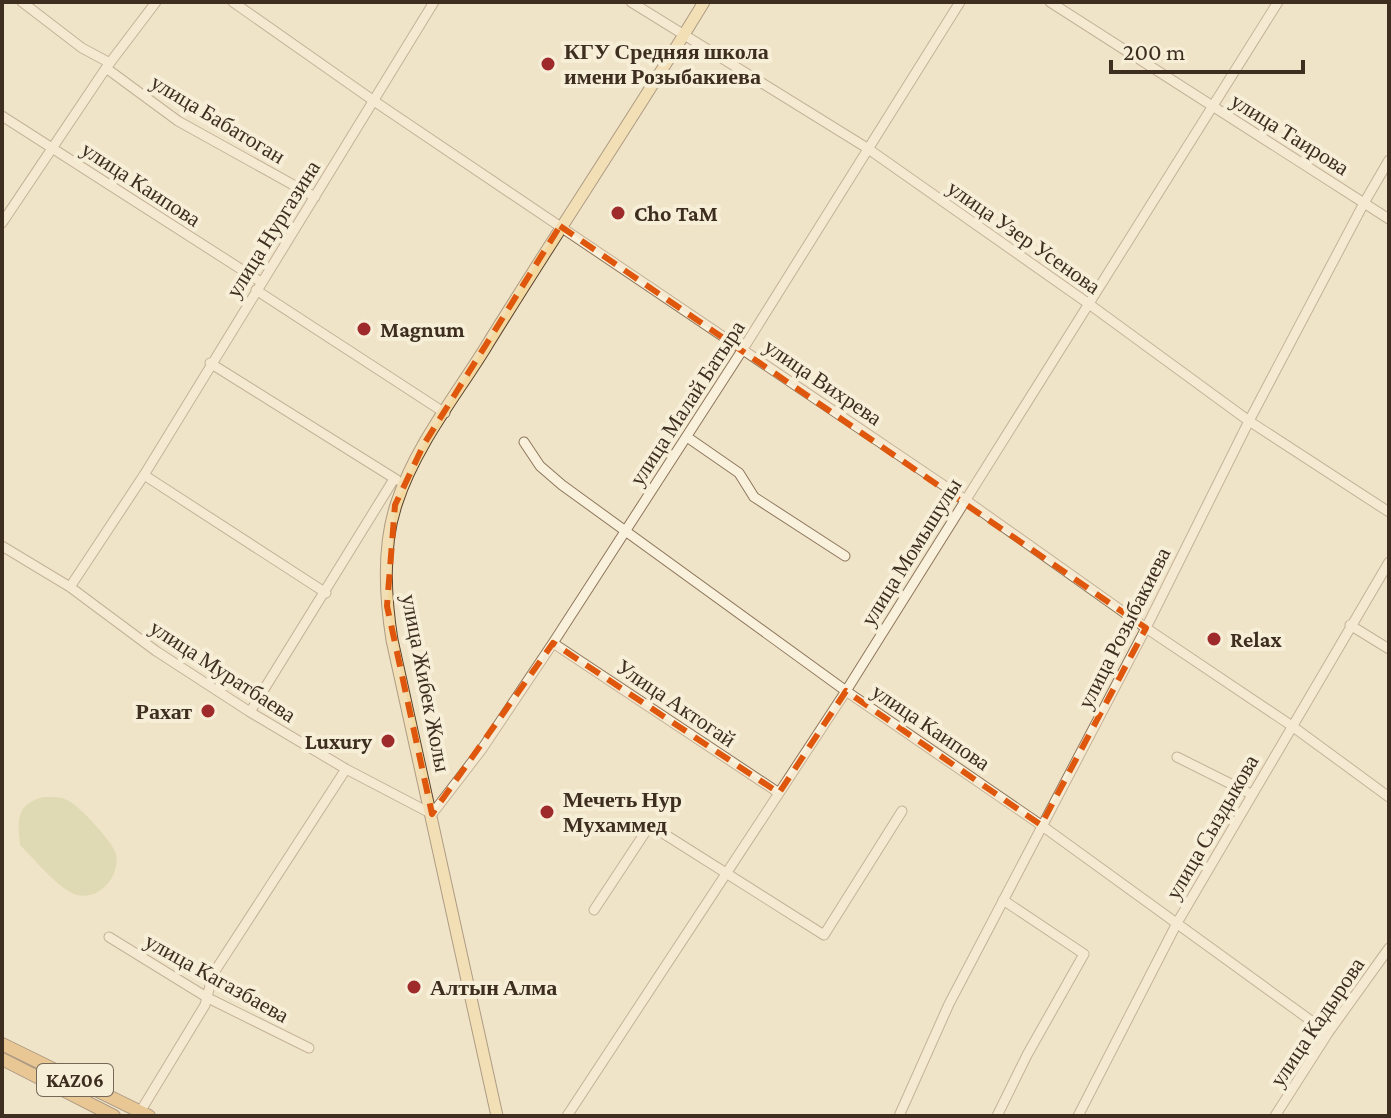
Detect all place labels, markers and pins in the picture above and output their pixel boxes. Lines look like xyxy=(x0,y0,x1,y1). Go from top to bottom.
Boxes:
place label: КГУ Средняя школа имени Розыбакиева xyxy=(564,39,769,89)
marker: КГУ Средняя школа имени Розыбакиева xyxy=(539,55,557,73)
place label: Cho TaM xyxy=(634,201,718,226)
marker: Cho TaM xyxy=(609,204,627,222)
place label: Magnum xyxy=(380,317,465,342)
marker: Magnum xyxy=(355,320,373,338)
place label: Relax xyxy=(1230,627,1282,652)
marker: Relax xyxy=(1205,630,1223,648)
place label: Рахат xyxy=(136,699,192,724)
marker: Рахат xyxy=(199,702,217,720)
place label: Luxury xyxy=(305,729,372,754)
marker: Luxury xyxy=(379,732,397,750)
place label: Мечеть Нур Мухаммед xyxy=(563,787,682,837)
marker: Мечеть Нур Мухаммед xyxy=(538,803,556,821)
place label: Алтын Алма xyxy=(430,975,557,1000)
marker: Алтын Алма xyxy=(405,978,423,996)

